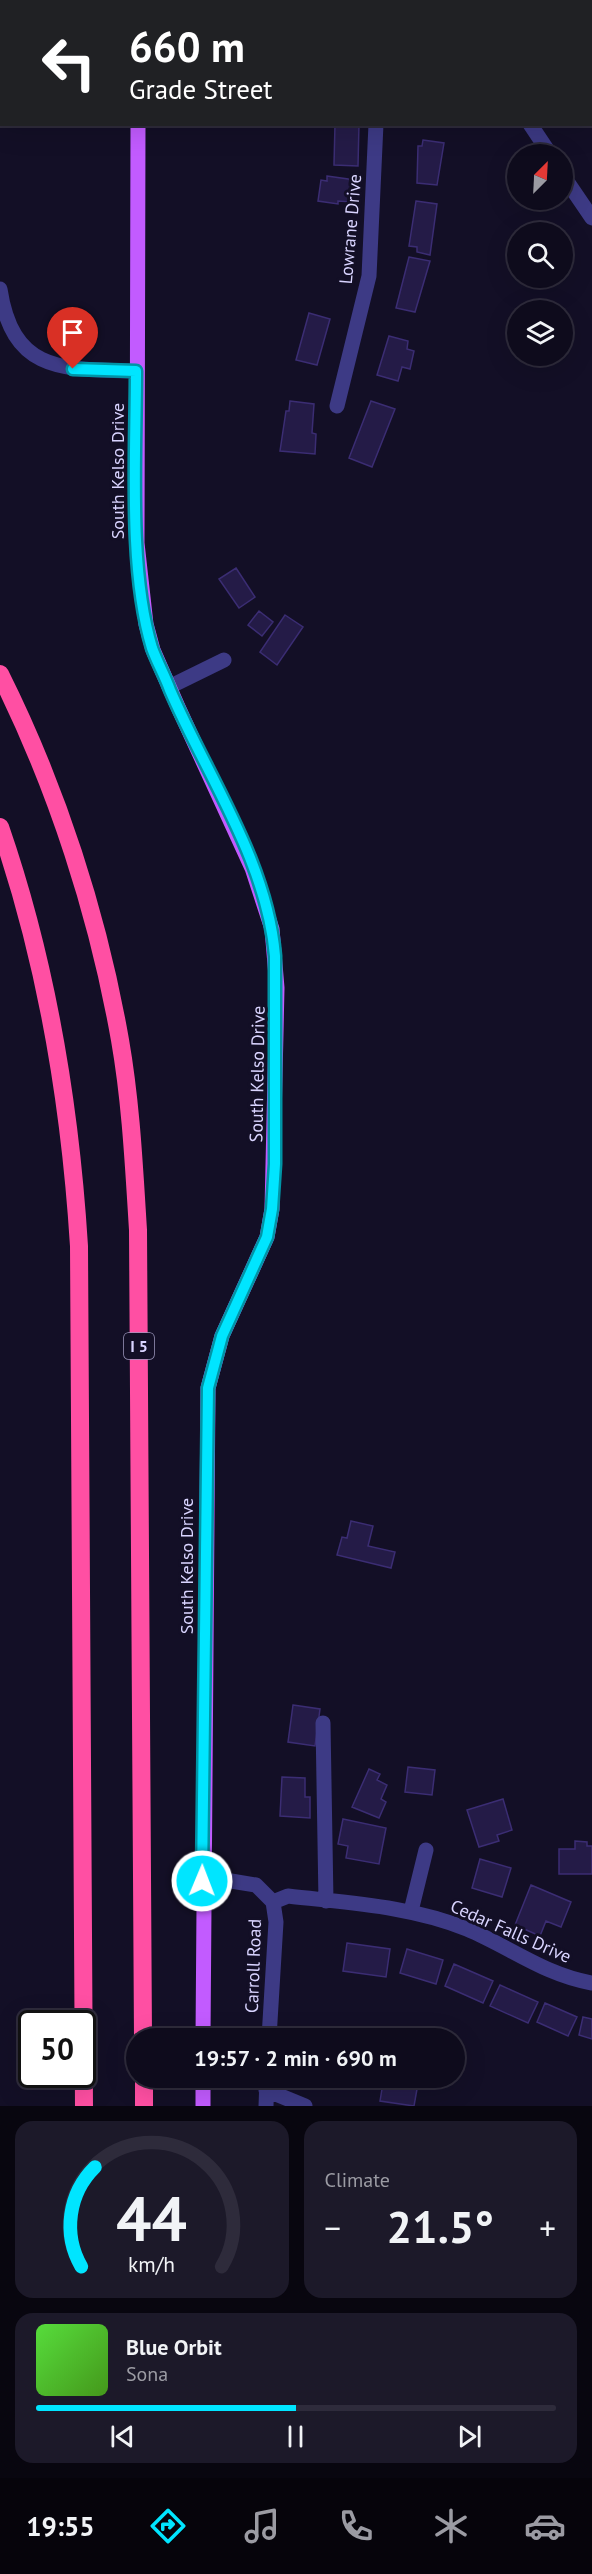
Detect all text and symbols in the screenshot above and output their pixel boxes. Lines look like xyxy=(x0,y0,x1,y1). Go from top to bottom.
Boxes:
text: 660 m xyxy=(129,19,245,74)
icon: left xyxy=(30,24,108,102)
text: Grade Street xyxy=(129,72,273,106)
north arrow xyxy=(507,144,573,210)
map controls xyxy=(507,144,573,366)
street label: Lowrane Drive xyxy=(334,173,366,285)
button: search xyxy=(507,222,573,288)
button: layers xyxy=(507,300,573,366)
pin xyxy=(47,307,98,369)
icon: arrive xyxy=(56,316,89,349)
street label: South Kelso Drive xyxy=(106,403,129,539)
street label: South Kelso Drive xyxy=(244,1006,270,1142)
road number: I 5 xyxy=(124,1333,154,1359)
street label: South Kelso Drive xyxy=(175,1498,198,1634)
position arrow xyxy=(170,1849,234,1913)
street label: Cedar Falls Drive xyxy=(447,1894,575,1968)
street label: Carroll Road xyxy=(240,1919,266,2013)
speed limit sign: 50 xyxy=(18,2010,96,2088)
text: 19:57 · 2 min · 690 m xyxy=(194,2044,397,2072)
text: Climate xyxy=(325,2167,390,2193)
text: 44 xyxy=(116,2177,187,2258)
text: 21.5° xyxy=(387,2197,494,2255)
text: − xyxy=(325,2206,341,2249)
text: + xyxy=(539,2206,556,2249)
text: km/h xyxy=(128,2250,175,2278)
text: Blue Orbit xyxy=(126,2333,222,2361)
text: Sona xyxy=(126,2361,168,2387)
icon: previous xyxy=(106,2420,139,2453)
icon: pause xyxy=(279,2420,312,2453)
icon: next xyxy=(453,2420,486,2453)
icon: directions xyxy=(147,2505,189,2547)
icon: music xyxy=(241,2505,283,2547)
icon: phone xyxy=(335,2505,377,2547)
icon: climate xyxy=(430,2505,472,2547)
icon: car xyxy=(524,2505,566,2547)
text: 19:55 xyxy=(26,2509,95,2543)

